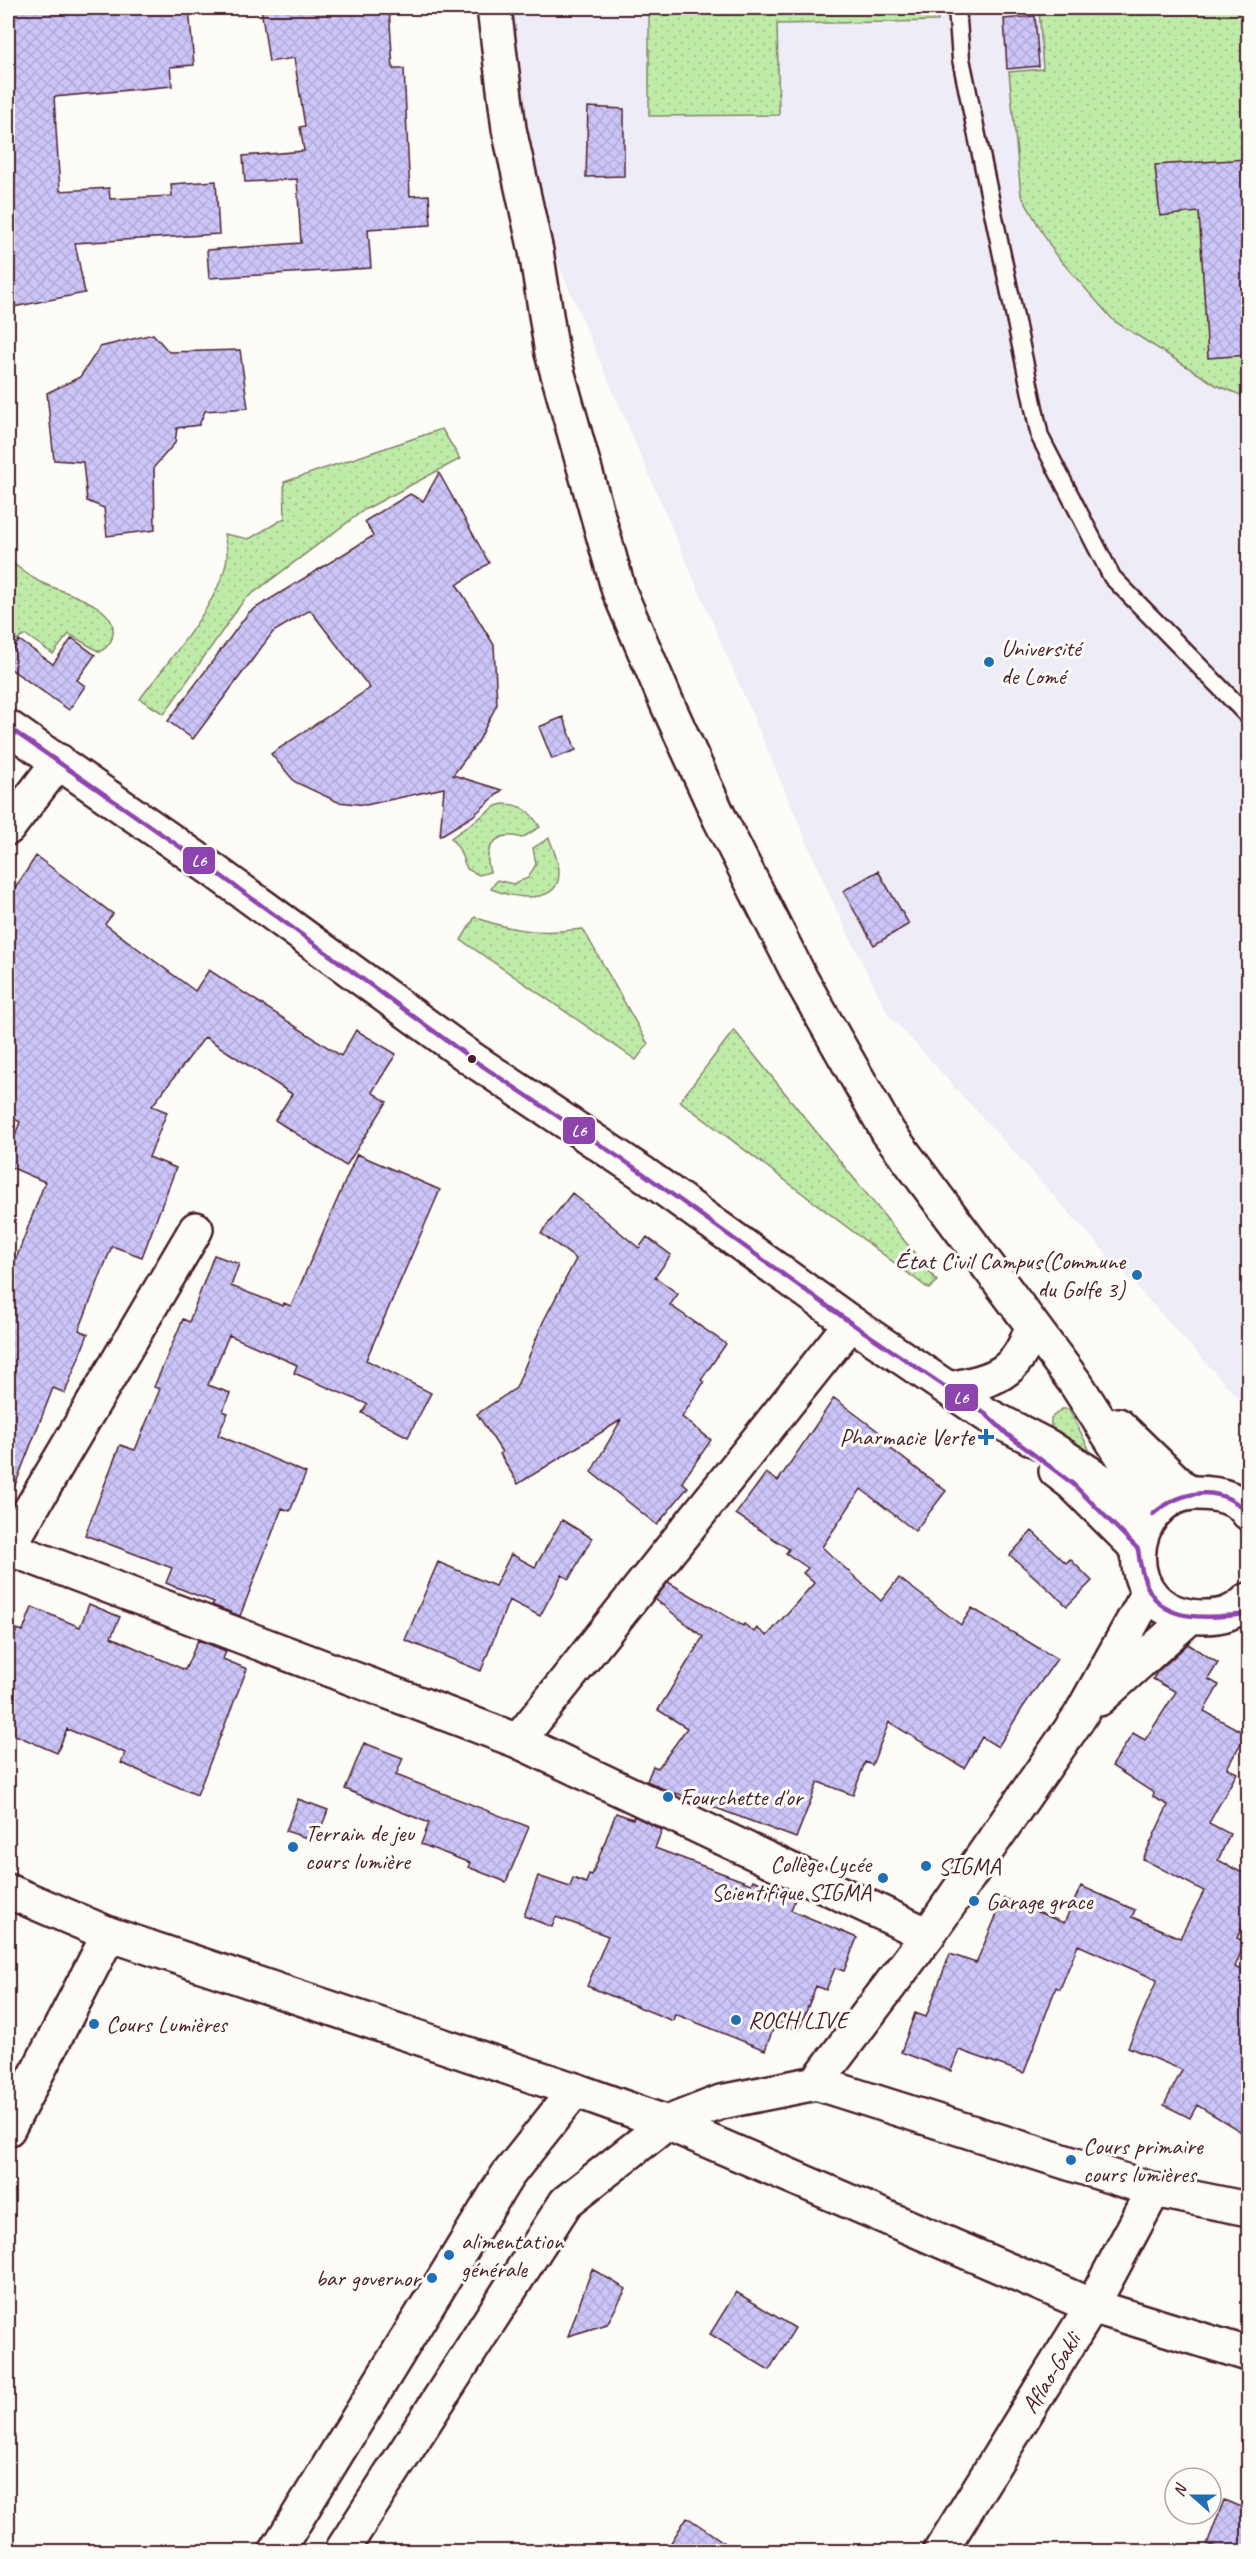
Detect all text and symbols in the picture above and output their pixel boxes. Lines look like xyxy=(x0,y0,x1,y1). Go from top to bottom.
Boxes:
place label: Université de Lomé xyxy=(1001,633,1085,691)
marker: Université de Lomé xyxy=(982,655,996,669)
line badge: L6 xyxy=(182,846,216,875)
text: L6 xyxy=(192,851,208,871)
unlabelled marker xyxy=(466,1053,478,1065)
line badge: L6 xyxy=(562,1116,596,1145)
text: L6 xyxy=(572,1121,588,1141)
place label: État Civil Campus(Commune du Golfe 3) xyxy=(895,1246,1127,1304)
marker: État Civil Campus(Commune du Golfe 3) xyxy=(1130,1268,1144,1282)
line badge: L6 xyxy=(944,1383,979,1412)
text: L6 xyxy=(954,1388,970,1408)
place label: Pharmacie Verte xyxy=(839,1422,976,1452)
marker: Pharmacie Verte xyxy=(979,1430,993,1444)
place label: Fourchette d'or xyxy=(680,1782,805,1812)
marker: Fourchette d'or xyxy=(661,1790,675,1804)
place label: Terrain de jeu cours lumière xyxy=(305,1818,416,1876)
marker: Terrain de jeu cours lumière xyxy=(286,1840,300,1854)
place label: Collège Lycée Scientifique SIGMA xyxy=(711,1849,873,1907)
place label: SIGMA xyxy=(938,1851,1001,1881)
marker: SIGMA xyxy=(919,1859,933,1873)
marker: Collège Lycée Scientifique SIGMA xyxy=(876,1871,890,1885)
place label: Garage grace xyxy=(986,1886,1095,1916)
marker: Garage grace xyxy=(967,1894,981,1908)
place label: ROCH LIVE xyxy=(748,2005,851,2035)
place label: Cours Lumières xyxy=(106,2009,229,2039)
marker: ROCH LIVE xyxy=(729,2013,743,2027)
marker: Cours Lumières xyxy=(87,2017,101,2031)
place label: Cours primaire cours lumières xyxy=(1083,2131,1205,2189)
marker: Cours primaire cours lumières xyxy=(1064,2153,1078,2167)
place label: alimentation générale xyxy=(461,2226,565,2284)
marker: alimentation générale xyxy=(442,2248,456,2262)
place label: bar governor xyxy=(316,2263,422,2293)
marker: bar governor xyxy=(425,2271,439,2285)
street label: Aflao-Gakli xyxy=(1015,2325,1089,2419)
north arrow xyxy=(1163,2466,1223,2526)
text: N xyxy=(1169,2480,1192,2499)

